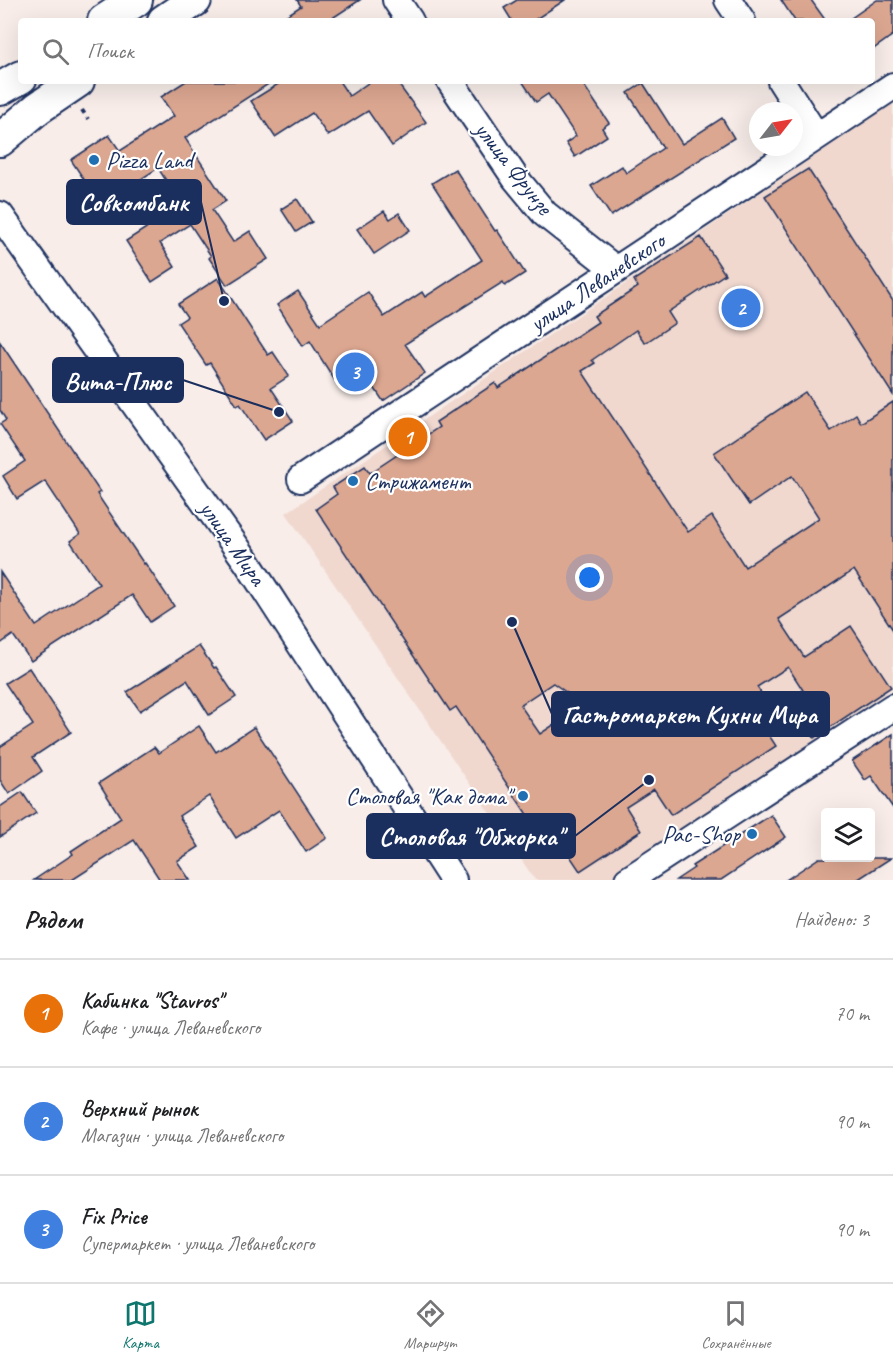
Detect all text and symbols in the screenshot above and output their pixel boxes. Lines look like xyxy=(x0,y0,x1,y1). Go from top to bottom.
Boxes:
search box xyxy=(18,18,875,84)
icon: search xyxy=(39,35,72,68)
text: Поиск xyxy=(87,37,133,65)
north arrow xyxy=(749,102,803,156)
street label: улица Фрунзе xyxy=(467,114,561,222)
place label: Pizza Land xyxy=(106,145,196,175)
marker: Pizza Land xyxy=(87,153,101,167)
callout: Совкомбанк xyxy=(67,180,201,224)
text: Совкомбанк xyxy=(79,186,191,219)
street label: улица Леваневского xyxy=(522,224,672,339)
pin: 2 xyxy=(722,286,760,330)
pin: 3 xyxy=(336,350,374,394)
callout: Вита-Плюс xyxy=(53,358,183,402)
text: Вита-Плюс xyxy=(65,365,172,398)
pin: 1 xyxy=(388,414,428,460)
place label: Стрижамент xyxy=(365,466,471,496)
marker: Стрижамент xyxy=(346,474,360,488)
street label: улица Мира xyxy=(192,493,274,592)
your location xyxy=(575,563,604,592)
callout: Гастромаркет Кухни Мира xyxy=(552,692,829,736)
text: Гастромаркет Кухни Мира xyxy=(563,698,819,731)
place label: Столовая "Как дома" xyxy=(346,781,516,811)
marker: Столовая "Как дома" xyxy=(516,789,530,803)
map controls xyxy=(821,808,875,862)
button: layers xyxy=(821,808,875,862)
callout: Столовая "Обжорка" xyxy=(367,814,575,858)
place label: Pac-Shop xyxy=(662,819,742,849)
text: Столовая "Обжорка" xyxy=(379,820,569,853)
marker: Pac-Shop xyxy=(745,827,759,841)
text: Рядом xyxy=(24,903,82,936)
text: Найдено: 3 xyxy=(794,907,869,932)
text: Кабинка "Stavros" xyxy=(81,987,223,1015)
text: 1 xyxy=(39,1001,48,1026)
text: 70 m xyxy=(835,1001,869,1026)
text: Кафе · улица Леваневского xyxy=(81,1015,260,1040)
text: Верхний рынок xyxy=(81,1095,198,1123)
text: 2 xyxy=(39,1109,48,1134)
text: 90 m xyxy=(835,1109,869,1134)
text: Магазин · улица Леваневского xyxy=(81,1123,283,1148)
text: Fix Price xyxy=(81,1203,147,1231)
text: 3 xyxy=(39,1217,48,1242)
text: 90 m xyxy=(835,1217,869,1242)
text: Супермаркет · улица Леваневского xyxy=(81,1231,314,1256)
tab: Карта xyxy=(122,1297,159,1353)
tab: Маршрут xyxy=(404,1297,456,1353)
tab: Сохранённые xyxy=(701,1297,771,1353)

